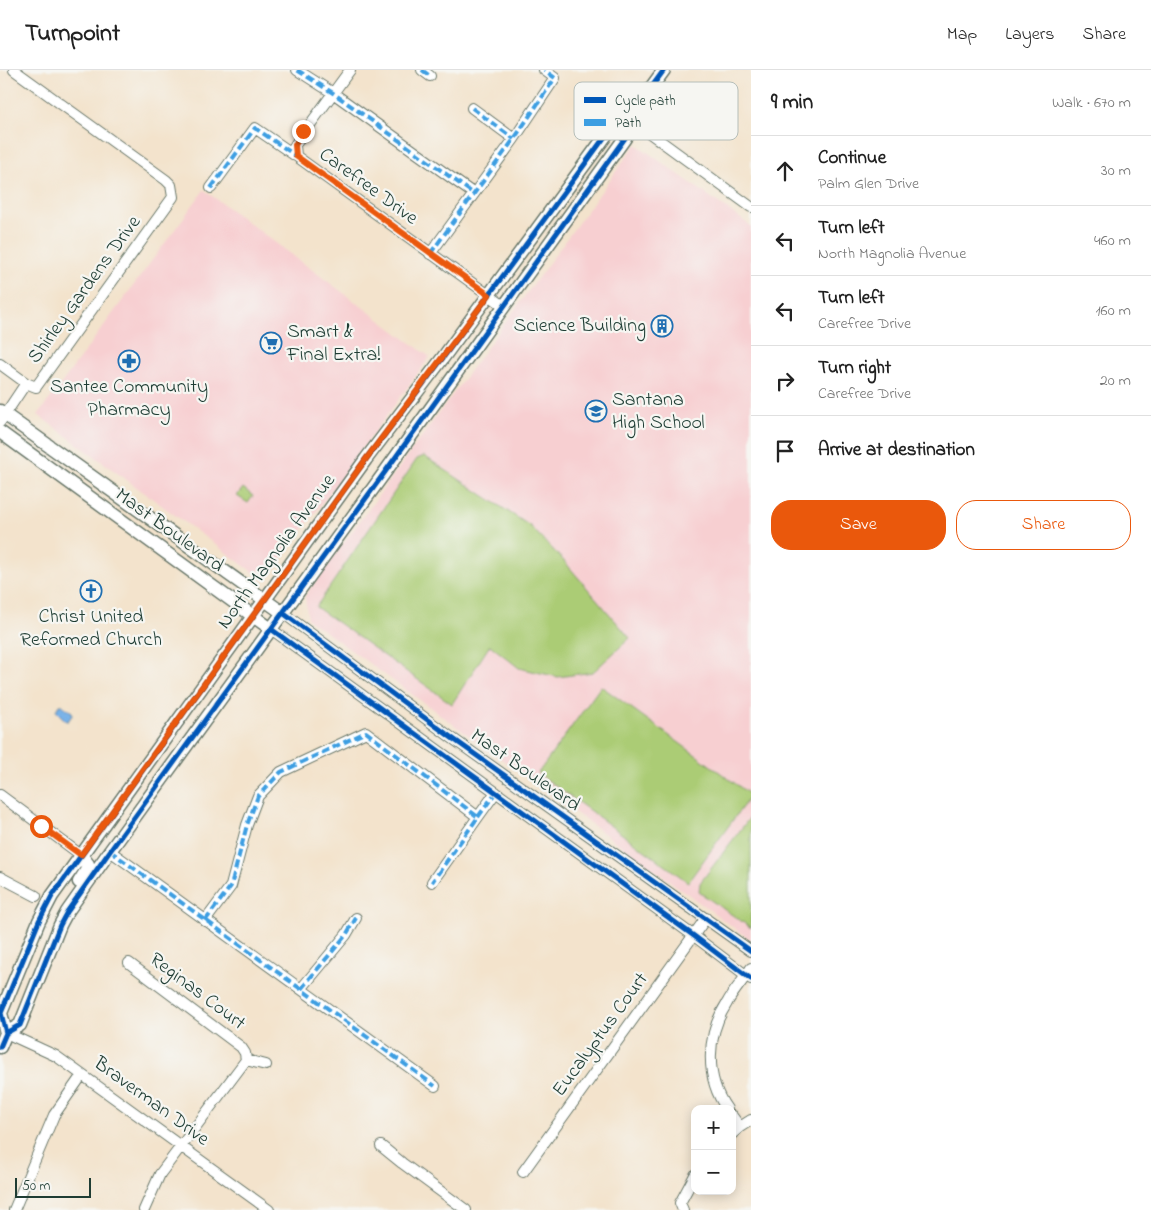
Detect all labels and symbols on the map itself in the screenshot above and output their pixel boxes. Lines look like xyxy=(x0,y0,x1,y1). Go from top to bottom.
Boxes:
legend xyxy=(574,82,738,140)
text: Cycle path xyxy=(615,91,676,113)
text: Path xyxy=(615,113,641,134)
route end xyxy=(292,120,315,143)
street label: Carefree Drive xyxy=(312,141,424,233)
street label: Shirley Gardens Drive xyxy=(21,210,149,370)
place label: Science Building xyxy=(514,312,646,342)
building icon: Science Building xyxy=(650,314,674,338)
place label: Smart & Final Extra! xyxy=(286,318,380,370)
supermarket icon: Smart & Final Extra! xyxy=(259,331,283,355)
pharmacy icon: Santee Community Pharmacy xyxy=(117,349,141,373)
place label: Santee Community Pharmacy xyxy=(50,373,208,425)
place label: Santana High School xyxy=(612,386,705,439)
school or university icon: Santana High School xyxy=(584,399,608,423)
street label: North Magnolia Avenue xyxy=(211,468,344,636)
street label: Mast Boulevard xyxy=(109,482,229,580)
church icon: Christ United Reformed Church xyxy=(79,579,103,603)
place label: Christ United Reformed Church xyxy=(20,603,162,655)
street label: Mast Boulevard xyxy=(464,722,586,820)
route start xyxy=(30,815,53,838)
street label: Reginas Court xyxy=(142,946,252,1039)
street label: Eucalyptus Court xyxy=(546,967,656,1103)
street label: Braverman Drive xyxy=(86,1049,215,1154)
scale bar xyxy=(15,1175,91,1198)

